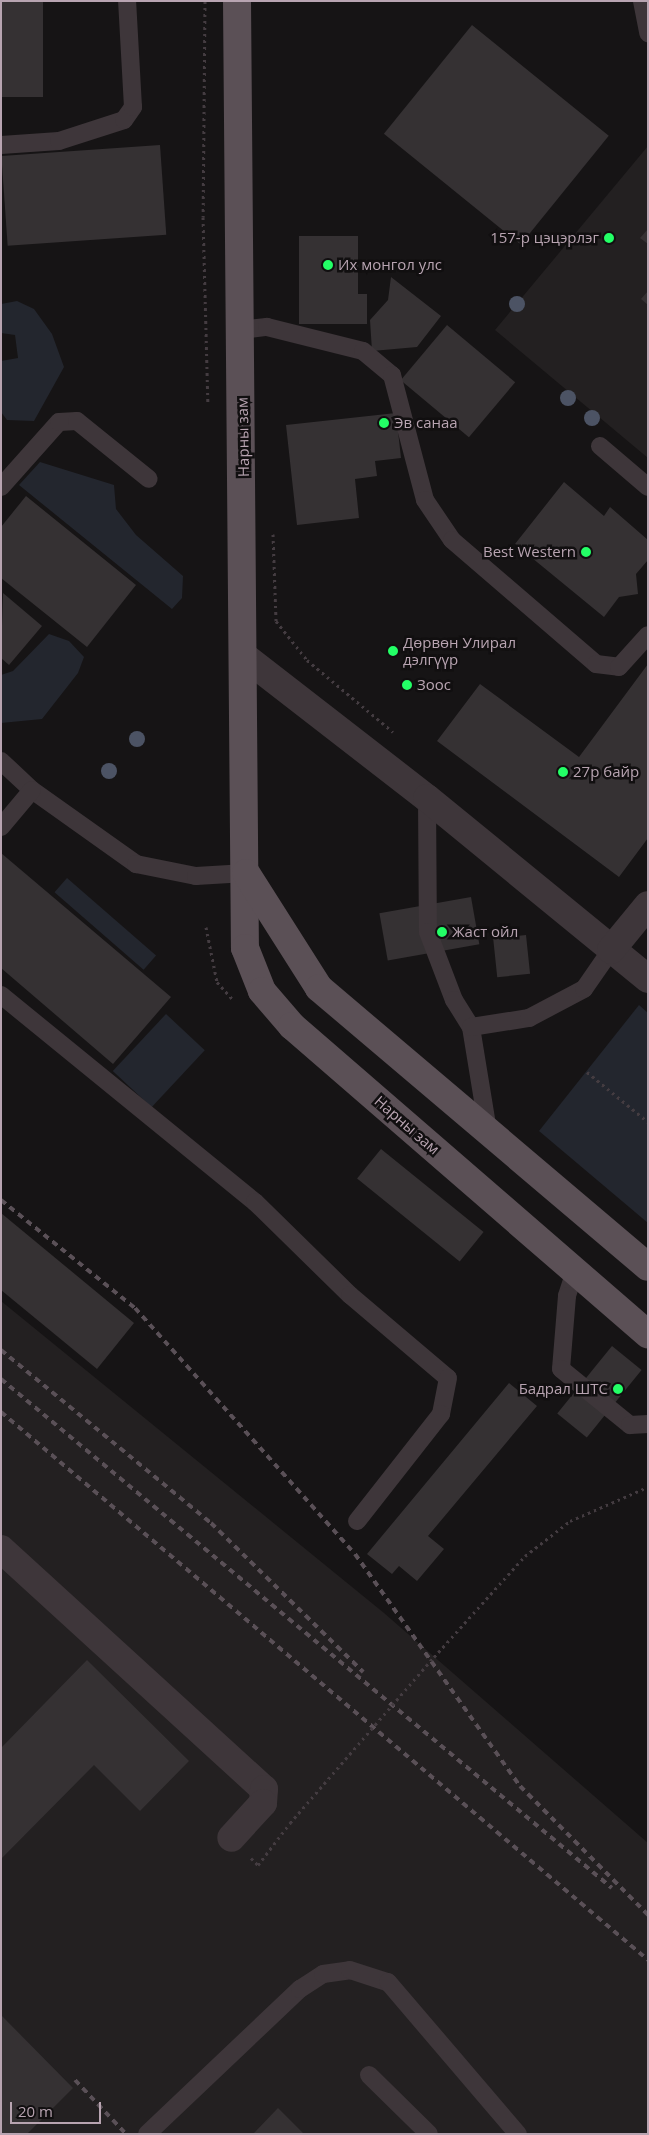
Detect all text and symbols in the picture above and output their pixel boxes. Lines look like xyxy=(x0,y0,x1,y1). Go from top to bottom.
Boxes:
place label: 157-р цэцэрлэг xyxy=(490,229,599,247)
marker: 157-р цэцэрлэг xyxy=(603,232,615,244)
place label: Их монгол улс xyxy=(338,256,442,274)
marker: Их монгол улс xyxy=(322,259,334,271)
street label: Нарны зам xyxy=(233,397,253,477)
place label: Эв санаа xyxy=(394,414,458,432)
marker: Эв санаа xyxy=(378,417,390,429)
place label: Best Western xyxy=(483,543,576,561)
marker: Best Western xyxy=(580,546,592,558)
place label: Дөрвөн Улирал дэлгүүр xyxy=(403,633,516,668)
marker: Дөрвөн Улирал дэлгүүр xyxy=(387,645,399,657)
place label: Зоос xyxy=(417,676,451,694)
marker: Зоос xyxy=(401,679,413,691)
place label: 27р байр xyxy=(573,763,639,781)
marker: 27р байр xyxy=(557,766,569,778)
place label: Жаст ойл xyxy=(452,923,518,941)
marker: Жаст ойл xyxy=(436,926,448,938)
street label: Нарны зам xyxy=(371,1092,443,1158)
place label: Бадрал ШТС xyxy=(519,1380,608,1398)
marker: Бадрал ШТС xyxy=(612,1383,624,1395)
scale bar xyxy=(12,2092,104,2124)
text: 20 m xyxy=(18,2101,53,2121)

